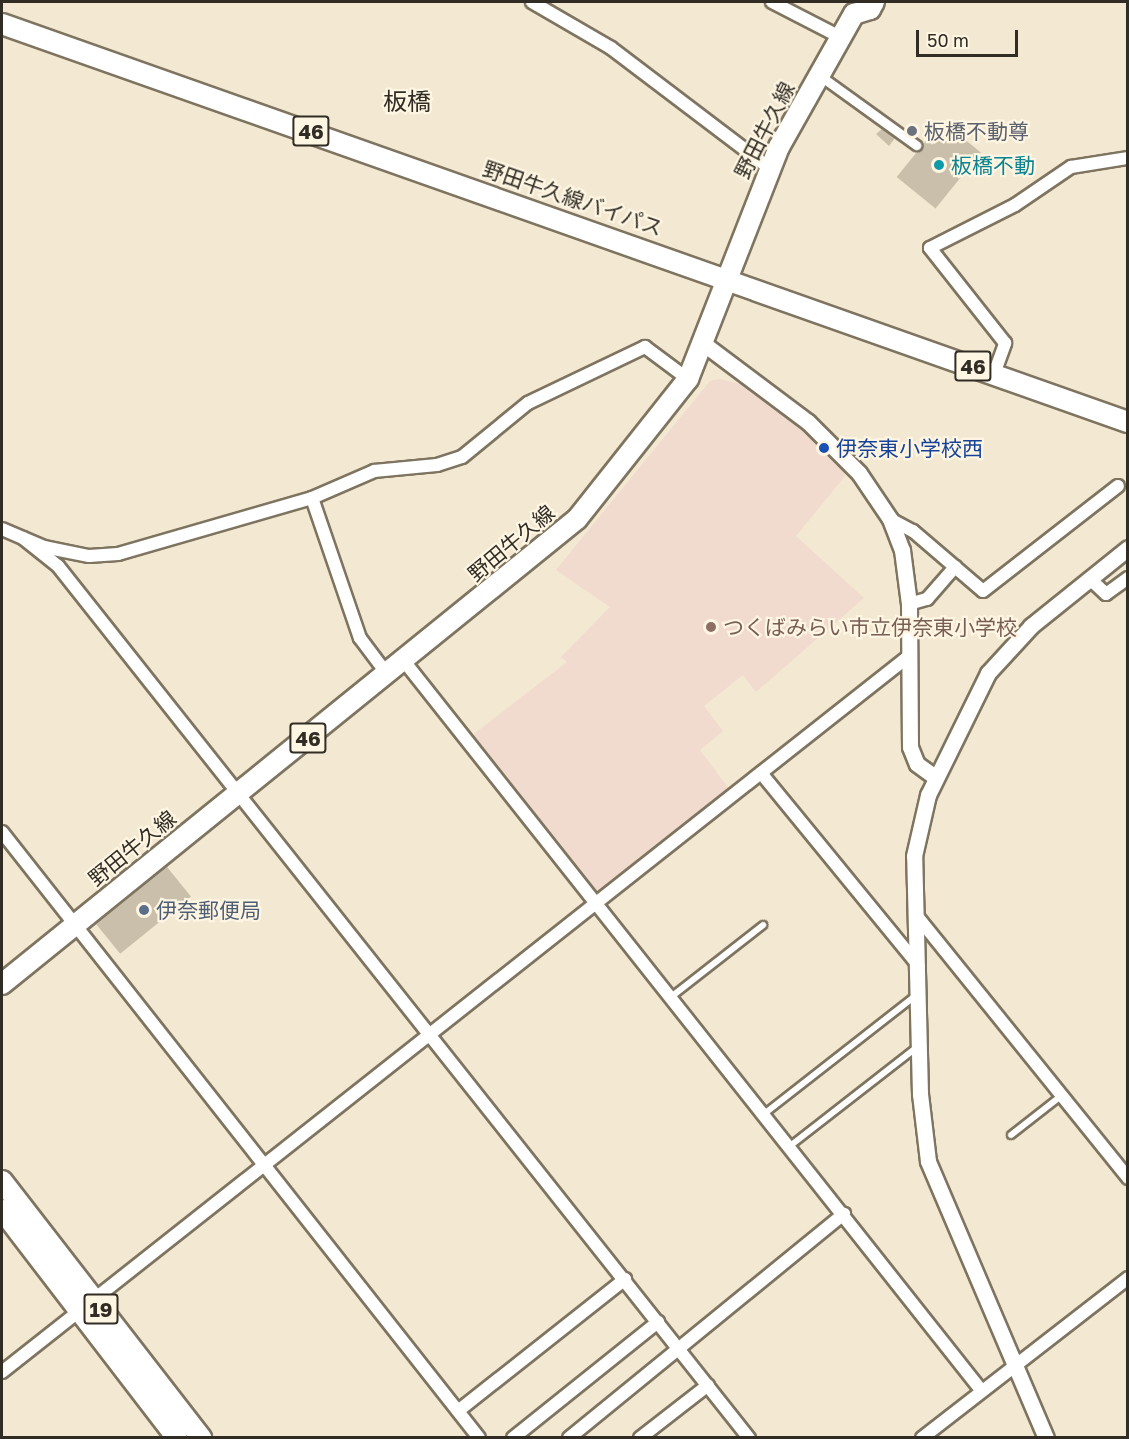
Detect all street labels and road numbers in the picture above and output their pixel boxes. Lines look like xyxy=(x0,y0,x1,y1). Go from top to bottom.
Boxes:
street label: 野田牛久線 xyxy=(729,78,799,182)
road number: 46 xyxy=(292,114,330,148)
street label: 野田牛久線バイパス xyxy=(480,155,666,241)
road number: 46 xyxy=(954,349,992,383)
street label: 野田牛久線 xyxy=(463,500,559,586)
road number: 46 xyxy=(288,721,328,755)
street label: 野田牛久線 xyxy=(83,805,181,891)
road number: 19 xyxy=(83,1292,119,1326)

